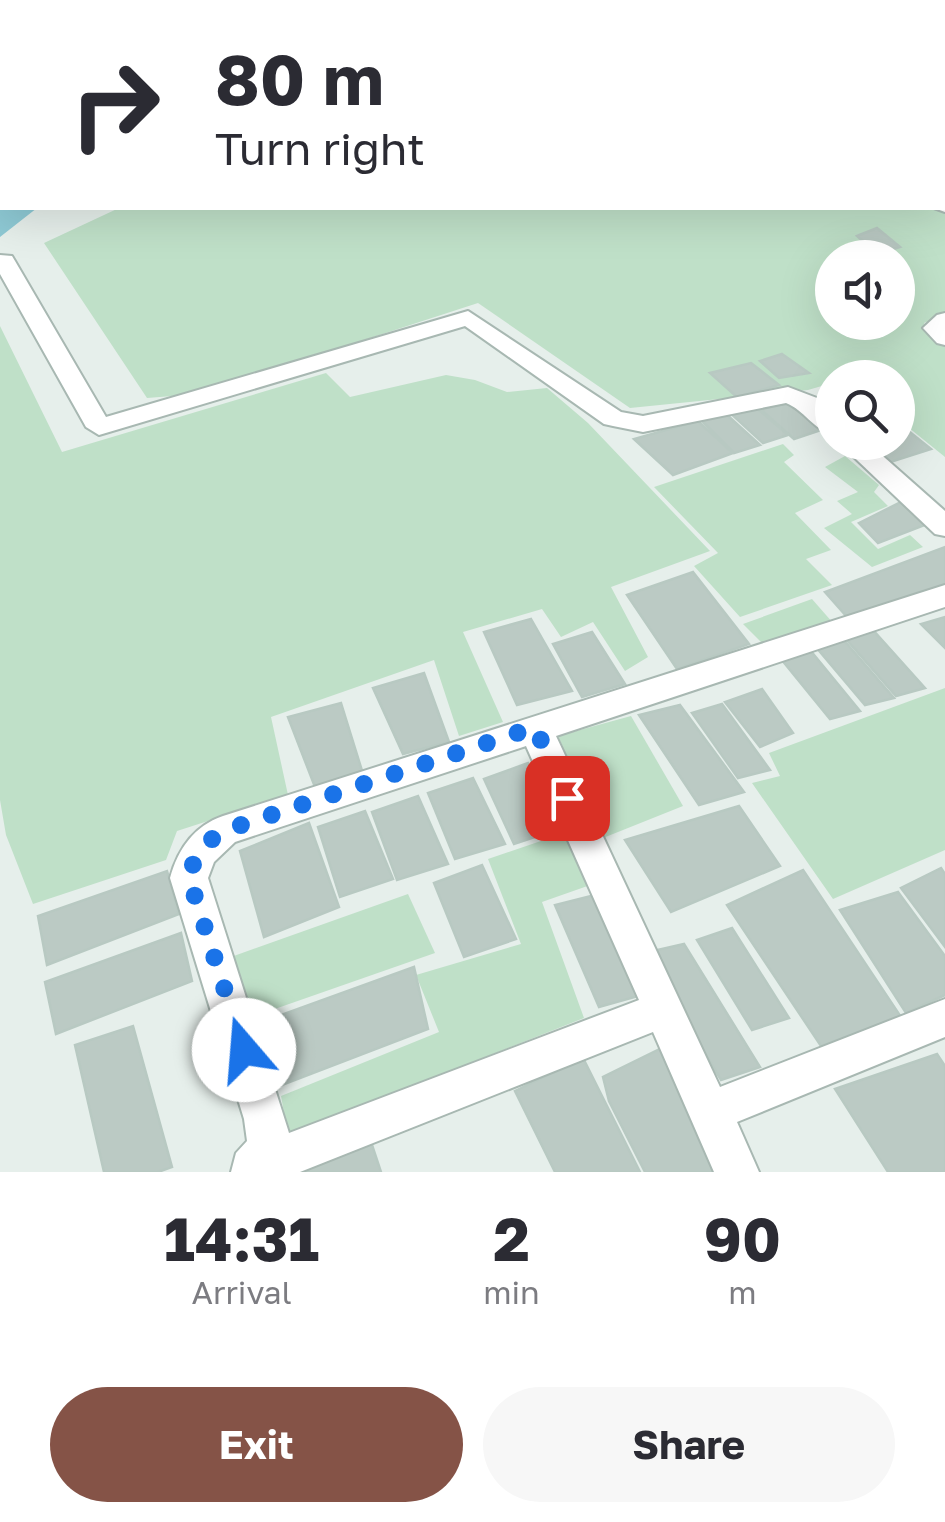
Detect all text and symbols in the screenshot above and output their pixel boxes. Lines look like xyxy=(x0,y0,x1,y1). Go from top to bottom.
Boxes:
text: 80 m xyxy=(215,36,384,120)
icon: right xyxy=(50,40,180,170)
text: Turn right xyxy=(215,121,425,175)
map controls xyxy=(815,240,915,460)
button: sound xyxy=(815,240,915,340)
button: search xyxy=(815,360,915,460)
pin xyxy=(525,756,610,841)
icon: arrive xyxy=(540,771,595,826)
position arrow xyxy=(192,998,296,1102)
text: 14:31 xyxy=(164,1202,319,1274)
text: 2 xyxy=(493,1202,530,1274)
text: 90 xyxy=(704,1202,781,1274)
text: Arrival xyxy=(191,1273,292,1311)
text: min xyxy=(483,1273,540,1311)
text: m xyxy=(728,1273,757,1311)
button: Exit xyxy=(50,1387,463,1502)
button: Share xyxy=(483,1387,895,1502)

